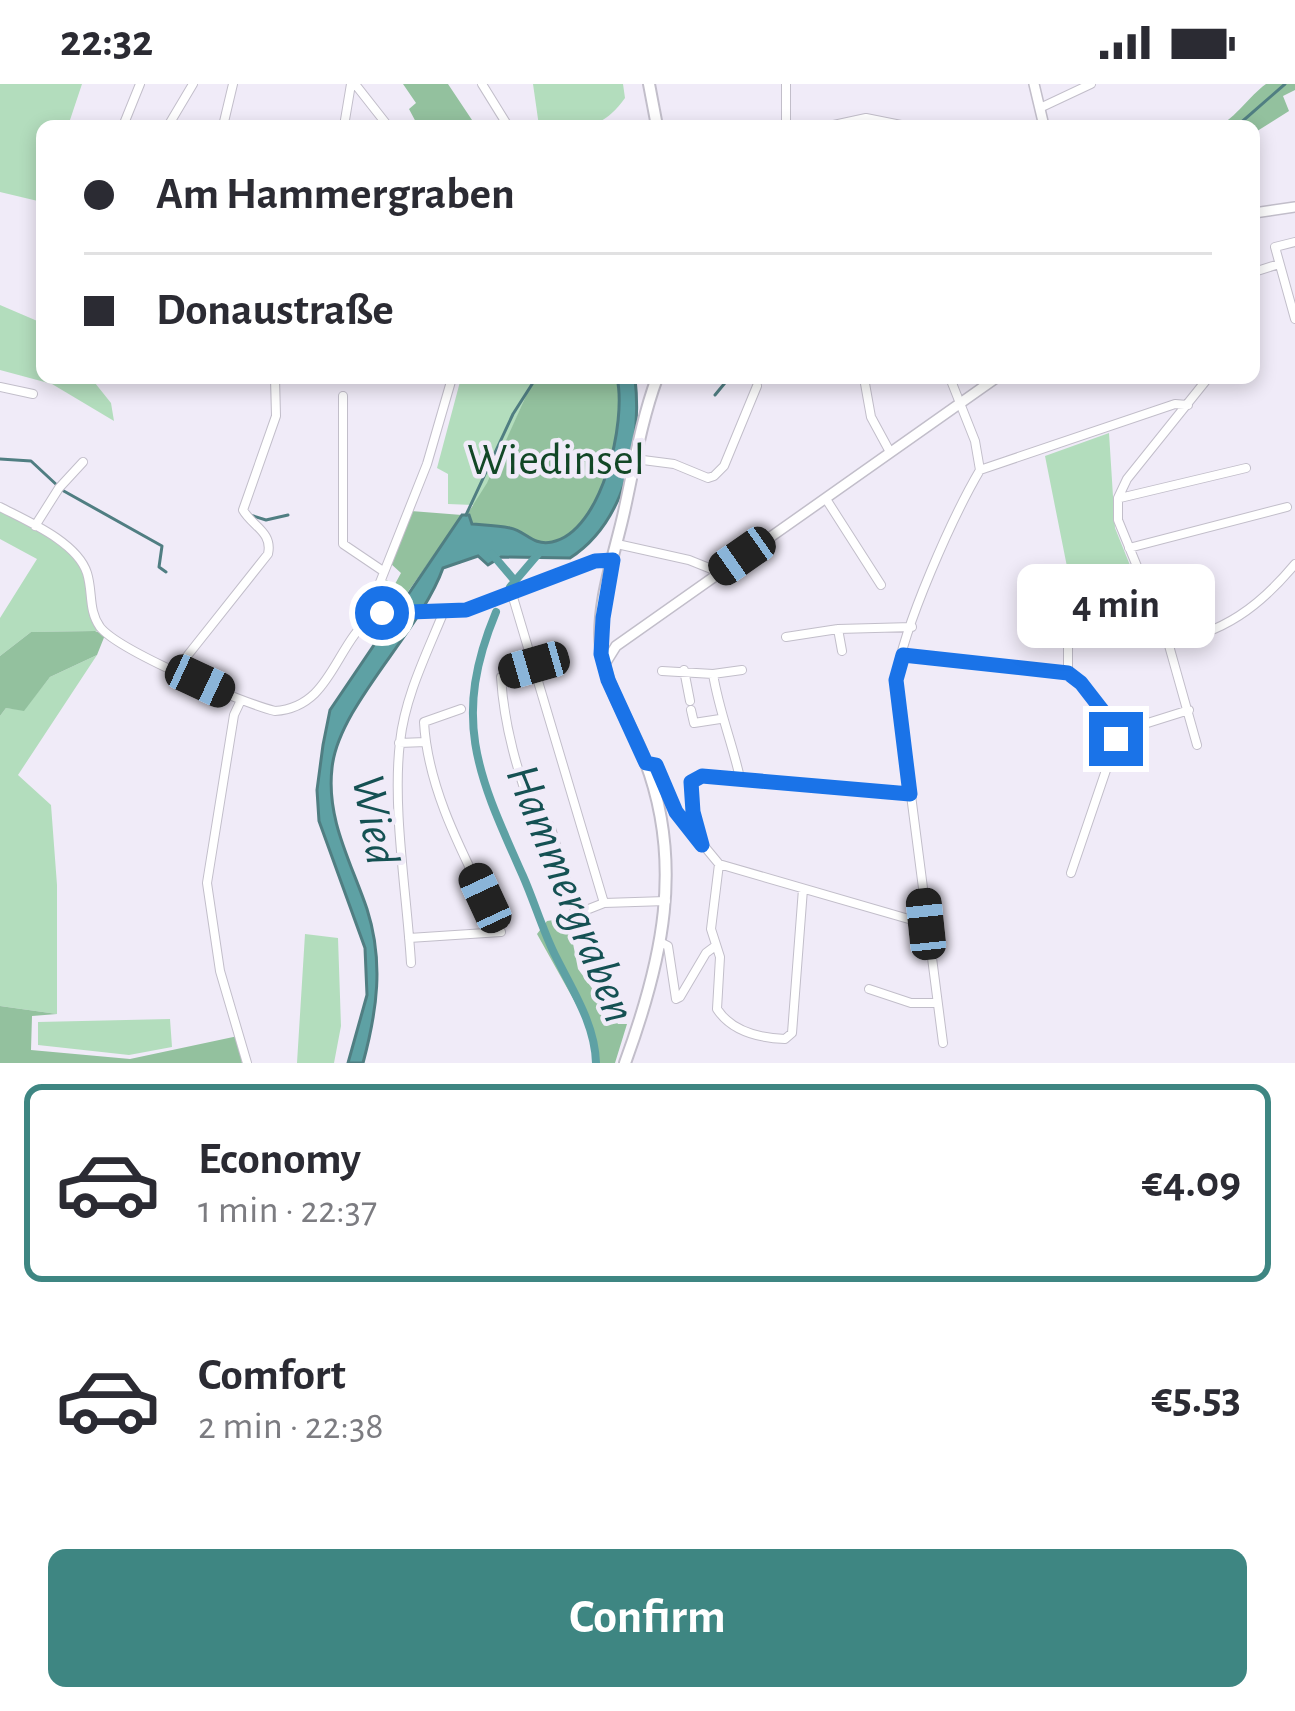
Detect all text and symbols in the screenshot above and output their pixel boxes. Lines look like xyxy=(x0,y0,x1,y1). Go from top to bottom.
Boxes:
text: 22:32 xyxy=(60,19,153,64)
text: Am Hammergraben xyxy=(156,172,515,217)
text: Donaustraße xyxy=(156,288,394,333)
park label: Wiedinsel xyxy=(467,438,645,483)
car xyxy=(702,521,782,591)
callout: 4 min xyxy=(1017,565,1215,649)
route start xyxy=(355,586,409,640)
text: 4 min xyxy=(1072,586,1160,625)
car xyxy=(494,638,574,692)
car xyxy=(160,649,240,713)
route end xyxy=(1089,712,1143,766)
water label: Hammergraben xyxy=(497,758,643,1030)
water label: Wied xyxy=(343,771,405,869)
car xyxy=(453,858,517,938)
car xyxy=(904,886,948,962)
icon: car xyxy=(54,1129,162,1237)
text: Economy xyxy=(198,1137,361,1182)
text: €4.09 xyxy=(1142,1160,1241,1205)
text: 1 min · 22:37 xyxy=(198,1191,377,1230)
icon: car xyxy=(54,1345,162,1453)
text: Comfort xyxy=(198,1353,346,1398)
text: €5.53 xyxy=(1151,1376,1241,1421)
text: 2 min · 22:38 xyxy=(198,1407,384,1446)
button: Confirm xyxy=(48,1549,1247,1687)

